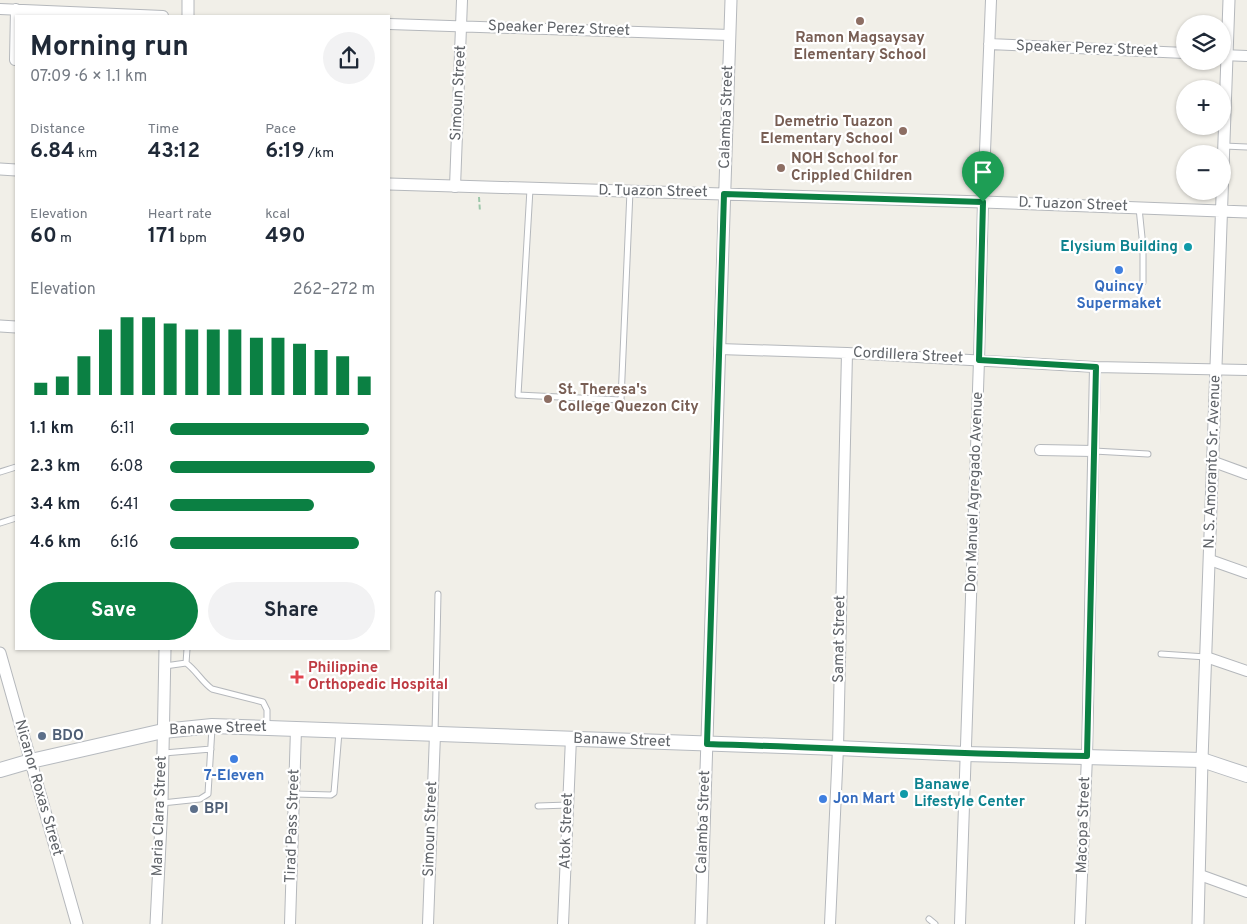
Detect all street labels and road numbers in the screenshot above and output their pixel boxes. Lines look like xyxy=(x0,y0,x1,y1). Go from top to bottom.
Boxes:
street label: Speaker Perez Street xyxy=(488,17,630,41)
street label: Speaker Perez Street xyxy=(1016,37,1158,61)
street label: Simoun Street xyxy=(447,45,471,141)
street label: Calamba Street xyxy=(716,65,738,169)
street label: D. Tuazon Street xyxy=(598,182,708,202)
street label: D. Tuazon Street xyxy=(1018,194,1128,216)
street label: Cordillera Street xyxy=(853,344,963,368)
street label: N. S. Amoranto Sr. Avenue xyxy=(1200,375,1226,549)
street label: Don Manuel Agregado Avenue xyxy=(962,391,988,593)
street label: Samat Street xyxy=(830,595,850,683)
street label: Nicanor Roxas Street xyxy=(9,718,67,858)
street label: Banawe Street xyxy=(169,718,267,740)
street label: Banawe Street xyxy=(573,730,671,752)
street label: Maria Clara Street xyxy=(148,755,172,877)
street label: Tirad Pass Street xyxy=(282,769,304,883)
street label: Calamba Street xyxy=(693,770,715,874)
street label: Macopa Street xyxy=(1073,776,1095,874)
street label: Simoun Street xyxy=(420,781,442,877)
street label: Atok Street xyxy=(556,792,578,870)

